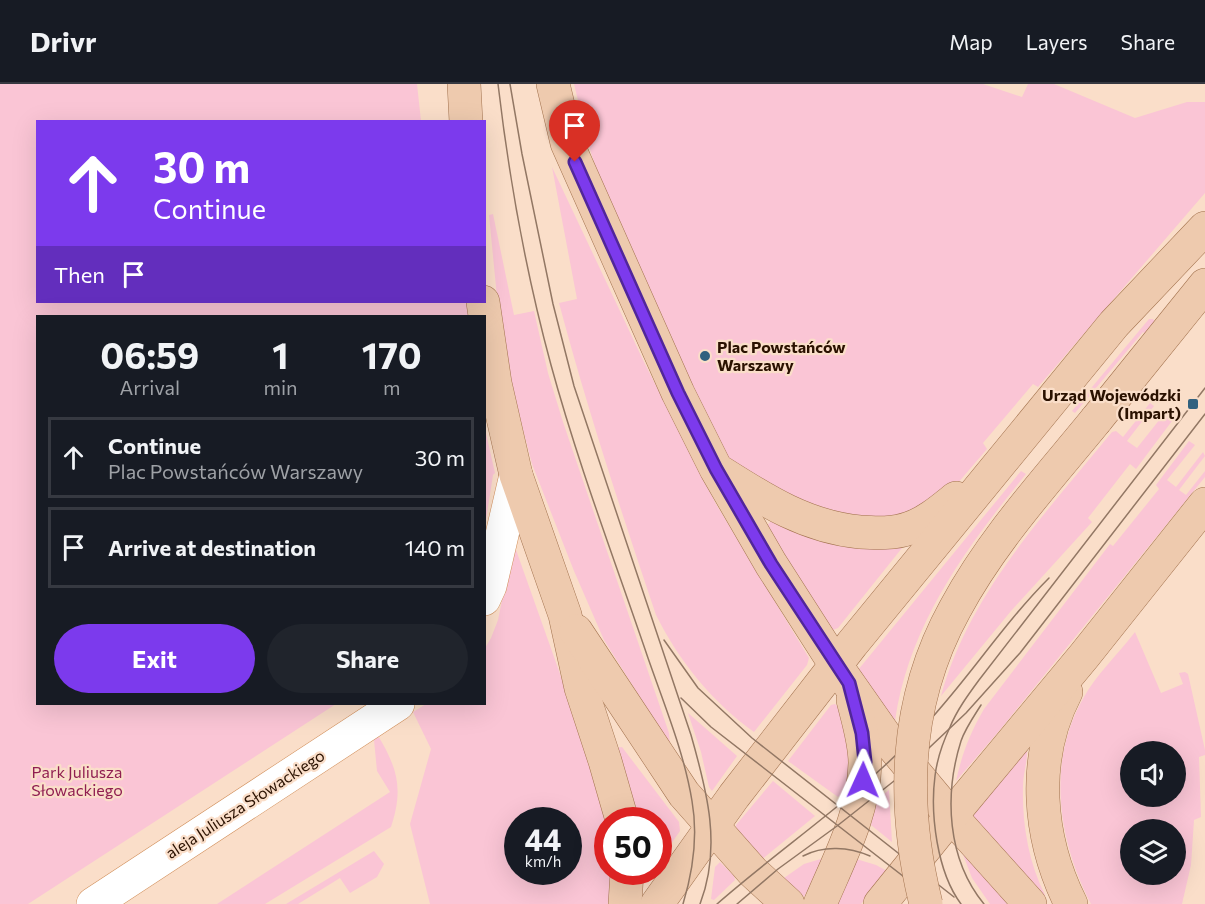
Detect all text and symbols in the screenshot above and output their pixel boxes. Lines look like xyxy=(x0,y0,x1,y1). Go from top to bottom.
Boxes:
text: Drivr xyxy=(30,24,97,58)
text: Map xyxy=(949,29,993,54)
text: Layers xyxy=(1026,29,1088,54)
text: Share xyxy=(1121,29,1175,54)
pin xyxy=(549,100,600,162)
icon: arrive xyxy=(558,109,591,142)
text: 30 m xyxy=(153,140,250,192)
icon: ahead xyxy=(54,144,132,222)
text: Continue xyxy=(153,192,266,225)
icon: arrive xyxy=(117,258,150,291)
text: Then xyxy=(54,261,105,288)
text: 06:59 xyxy=(100,332,199,376)
text: 1 xyxy=(272,332,289,376)
text: 170 xyxy=(362,332,422,376)
place label: Plac Powstańców Warszawy xyxy=(717,337,846,374)
marker: Plac Powstańców Warszawy xyxy=(698,349,712,363)
text: Arrival xyxy=(119,375,180,399)
text: min xyxy=(263,375,298,399)
text: m xyxy=(383,375,400,399)
place label: Urząd Wojewódzki (Impart) xyxy=(1042,385,1181,422)
marker: Urząd Wojewódzki (Impart) xyxy=(1186,397,1200,411)
text: Continue xyxy=(108,432,201,459)
icon: ahead xyxy=(57,441,90,474)
text: 30 m xyxy=(415,444,465,471)
text: Plac Powstańców Warszawy xyxy=(108,459,363,483)
icon: arrive xyxy=(57,531,90,564)
text: Arrive at destination xyxy=(108,534,316,561)
text: 140 m xyxy=(405,534,465,561)
button: Exit xyxy=(54,624,255,693)
button: Share xyxy=(267,624,468,693)
map controls xyxy=(1120,741,1186,885)
button: sound xyxy=(1120,741,1186,807)
street label: aleja Juliusza Słowackiego xyxy=(162,745,328,862)
position arrow xyxy=(831,748,895,812)
park label: Park Juliusza Słowackiego xyxy=(31,762,123,799)
speed limit sign: 50 xyxy=(594,807,672,885)
button: layers xyxy=(1120,819,1186,885)
text: 44 xyxy=(525,820,561,857)
text: km/h xyxy=(525,852,561,870)

